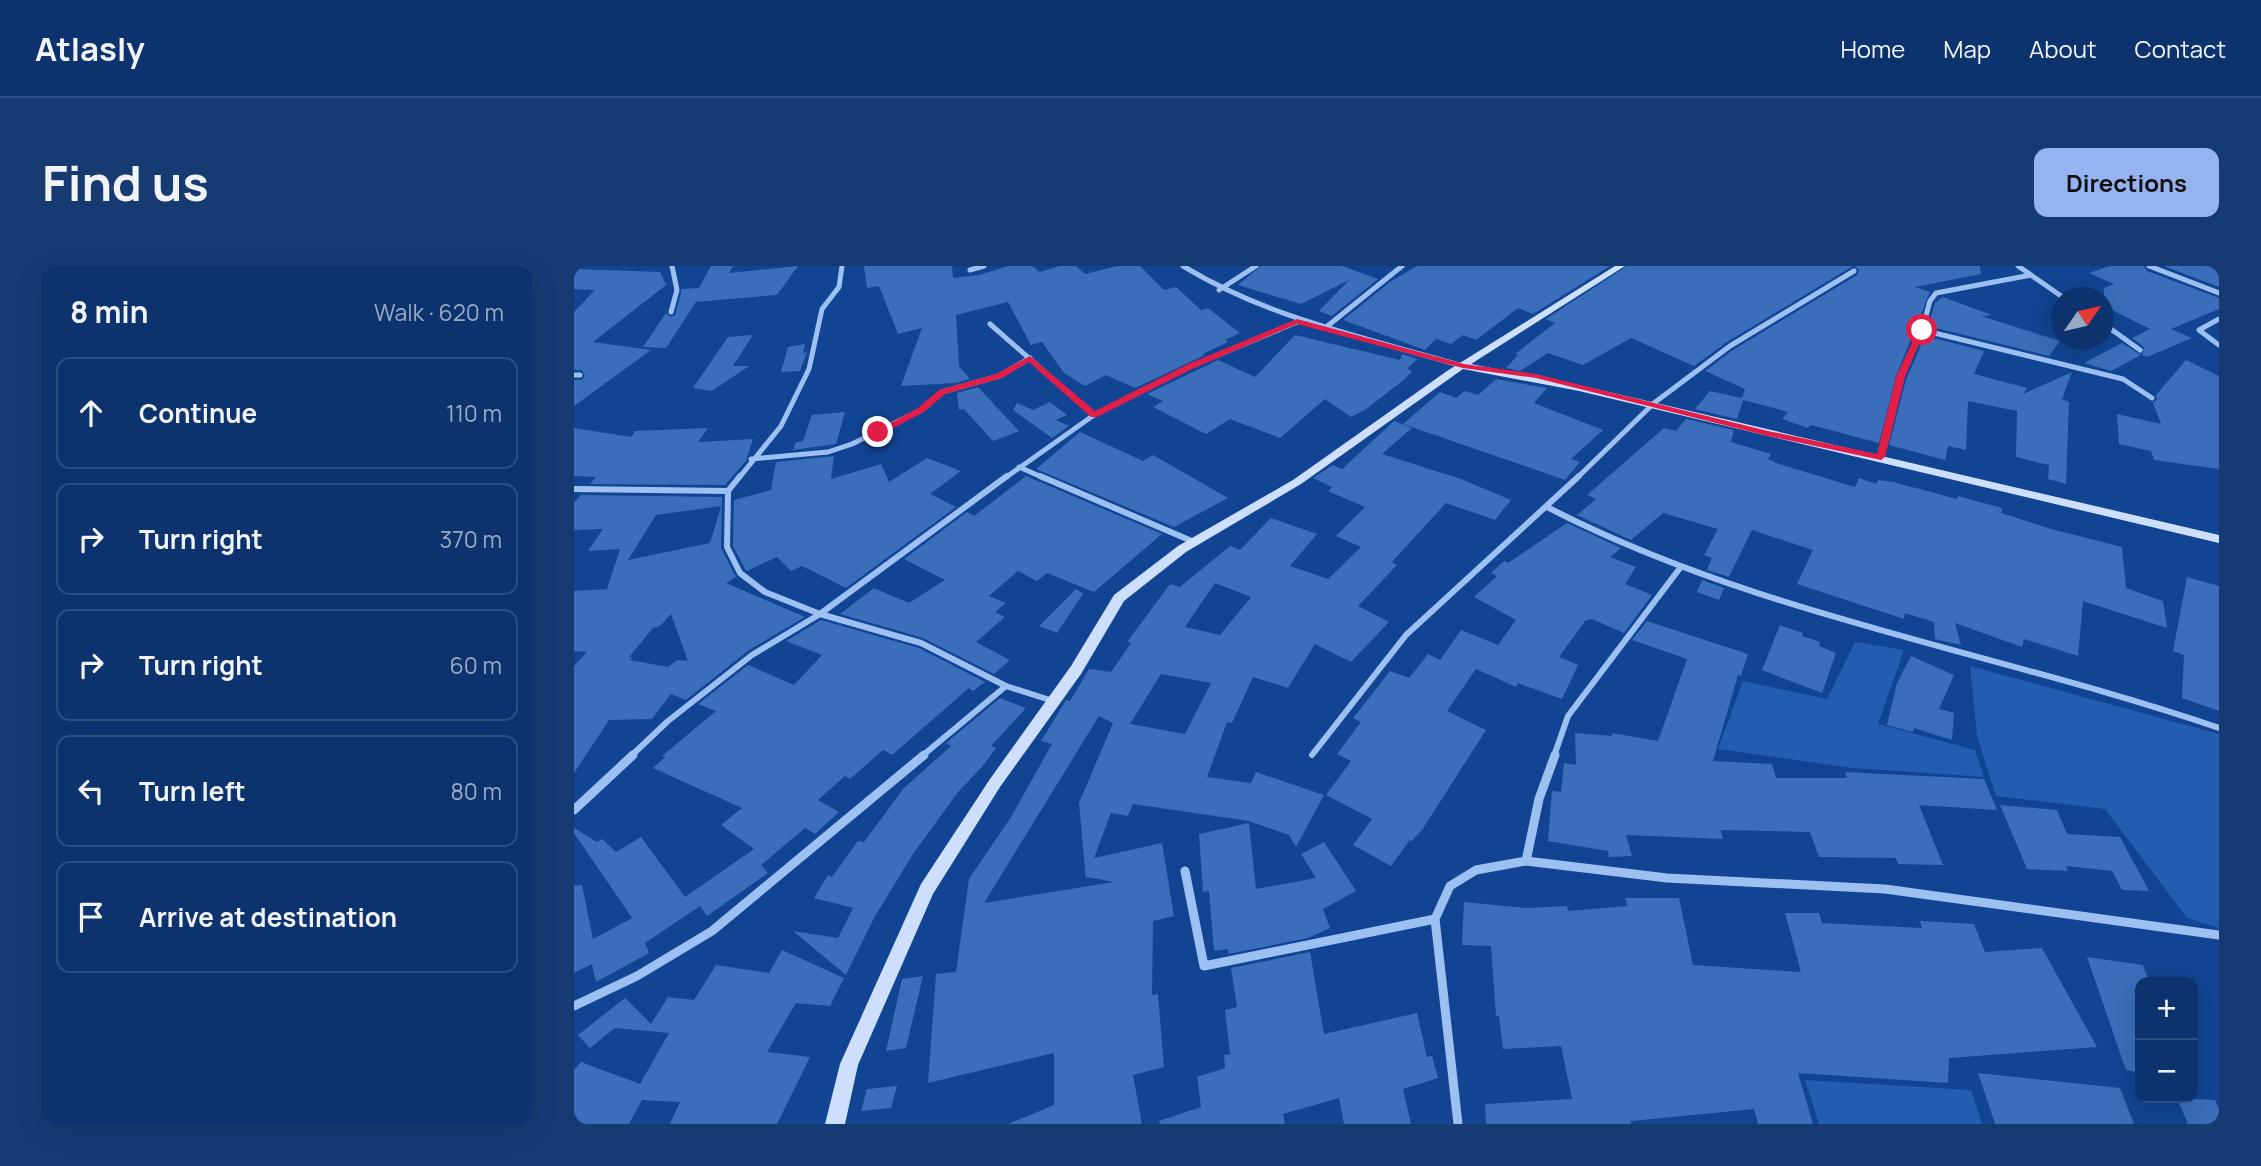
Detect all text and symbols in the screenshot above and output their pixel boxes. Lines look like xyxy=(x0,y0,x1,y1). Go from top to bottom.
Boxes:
text: Atlasly xyxy=(35,26,145,71)
text: Home xyxy=(1840,32,1905,65)
text: Map xyxy=(1943,32,1991,65)
text: About xyxy=(2029,32,2097,65)
text: Contact xyxy=(2135,32,2226,65)
button: Directions xyxy=(2034,148,2219,217)
text: Find us xyxy=(42,149,209,216)
north arrow xyxy=(2051,287,2114,350)
text: 8 min xyxy=(70,291,149,332)
text: Walk · 620 m xyxy=(374,296,504,328)
route start xyxy=(1906,314,1937,345)
icon: ahead xyxy=(72,394,110,432)
text: Continue xyxy=(139,395,257,431)
text: 110 m xyxy=(446,397,502,429)
route end xyxy=(862,416,893,447)
icon: right xyxy=(72,520,110,558)
text: Turn right xyxy=(139,521,263,557)
text: 370 m xyxy=(440,523,502,555)
icon: right xyxy=(72,646,110,684)
text: Turn right xyxy=(139,647,263,683)
text: 60 m xyxy=(450,649,502,681)
icon: left xyxy=(72,772,110,810)
text: Turn left xyxy=(139,773,246,809)
text: 80 m xyxy=(451,775,502,807)
icon: arrive xyxy=(72,898,110,936)
text: Arrive at destination xyxy=(139,899,397,935)
map controls xyxy=(2135,977,2198,1103)
button: + xyxy=(2135,977,2198,1040)
button: − xyxy=(2135,1040,2198,1103)

